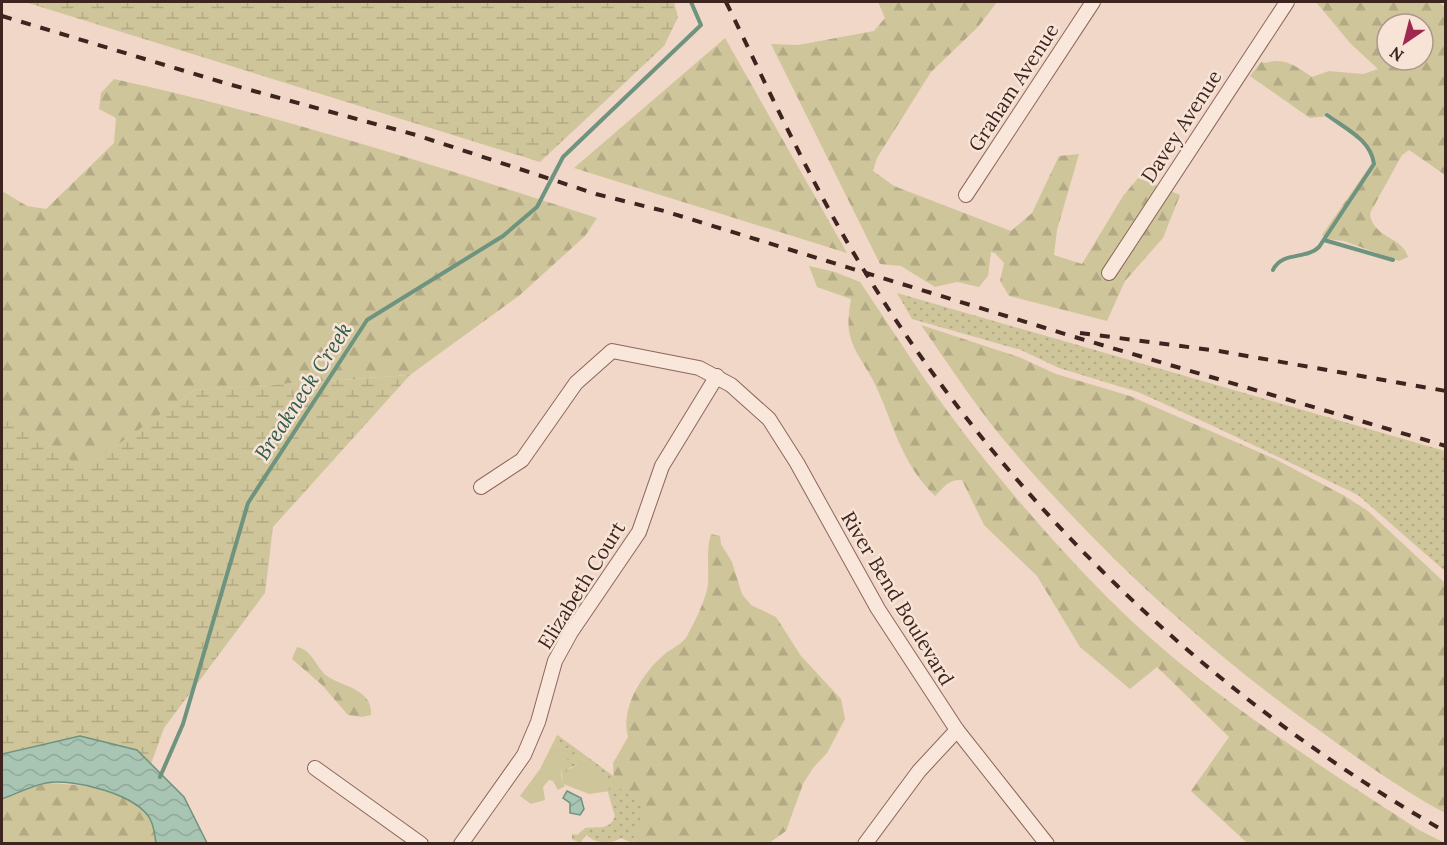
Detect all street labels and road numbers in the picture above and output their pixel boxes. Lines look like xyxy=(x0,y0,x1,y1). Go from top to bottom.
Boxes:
street label: Graham Avenue xyxy=(962,18,1064,156)
street label: Davey Avenue xyxy=(1135,65,1227,187)
street label: River Bend Boulevard xyxy=(836,506,960,690)
street label: Elizabeth Court xyxy=(532,516,630,653)

